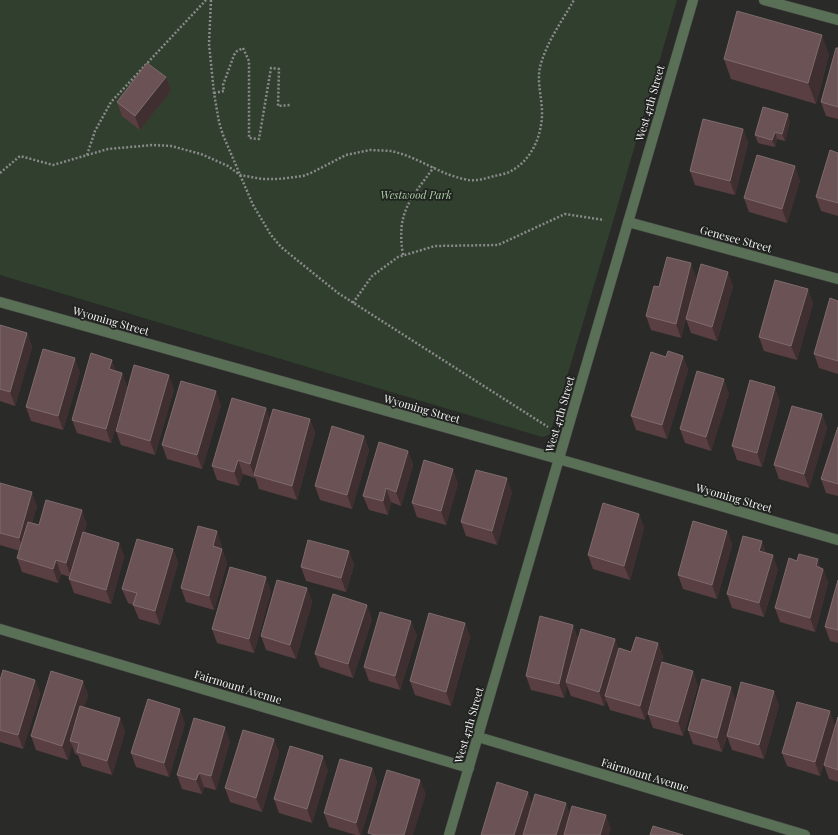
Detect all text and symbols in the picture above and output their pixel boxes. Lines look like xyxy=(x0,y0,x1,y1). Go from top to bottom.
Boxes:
street label: West 47th Street xyxy=(631,63,668,144)
park label: Westwood Park xyxy=(380,187,452,202)
street label: Genesee Street xyxy=(699,222,774,255)
street label: Wyoming Street xyxy=(70,302,151,339)
street label: West 47th Street xyxy=(541,374,578,455)
street label: Wyoming Street xyxy=(381,390,462,427)
street label: Wyoming Street xyxy=(693,479,774,516)
street label: Fairmount Avenue xyxy=(193,666,284,707)
street label: West 47th Street xyxy=(450,685,487,766)
street label: Fairmount Avenue xyxy=(600,754,691,795)

